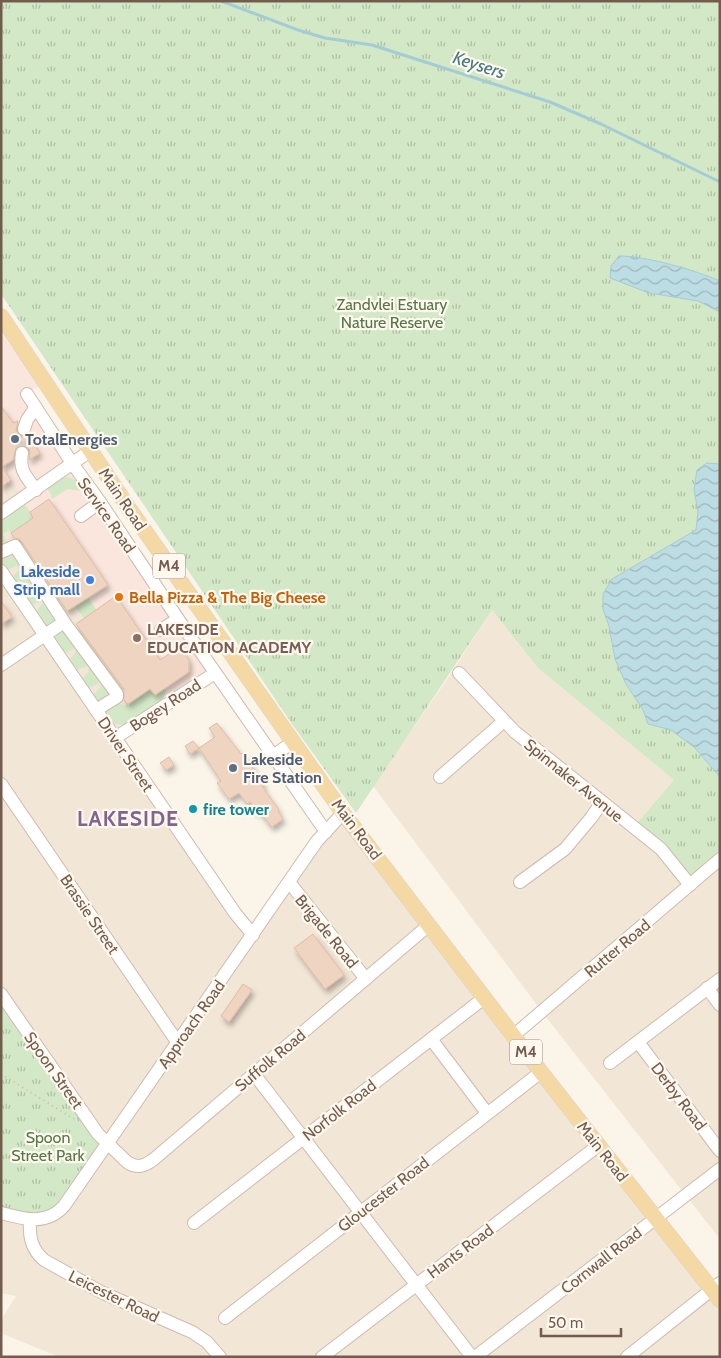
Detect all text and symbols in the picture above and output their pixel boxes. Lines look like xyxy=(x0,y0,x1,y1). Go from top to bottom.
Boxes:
water label: Keysers xyxy=(450,46,508,84)
park label: Zandvlei Estuary Nature Reserve xyxy=(337,295,447,332)
place label: TotalEnergies xyxy=(25,430,118,449)
marker: TotalEnergies xyxy=(9,433,21,445)
street label: Main Road xyxy=(95,464,150,534)
street label: Service Road xyxy=(74,474,139,557)
road number: M4 xyxy=(153,554,185,578)
place label: Lakeside Strip mall xyxy=(13,562,80,599)
marker: Lakeside Strip mall xyxy=(84,574,96,586)
place label: Bella Pizza & The Big Cheese xyxy=(129,588,326,607)
marker: Bella Pizza & The Big Cheese xyxy=(113,591,125,603)
place label: LAKESIDE EDUCATION ACADEMY xyxy=(147,620,312,657)
marker: LAKESIDE EDUCATION ACADEMY xyxy=(131,632,143,644)
street label: Bogey Road xyxy=(126,675,204,735)
street label: Driver Street xyxy=(94,713,158,796)
street label: Spinnaker Avenue xyxy=(520,735,627,826)
place label: Lakeside Fire Station xyxy=(243,750,322,787)
marker: Lakeside Fire Station xyxy=(227,762,239,774)
street label: Main Road xyxy=(328,795,386,863)
place label: fire tower xyxy=(203,800,270,819)
marker: fire tower xyxy=(187,803,199,815)
district label: LAKESIDE xyxy=(77,806,179,831)
street label: Brassie Street xyxy=(56,871,123,958)
street label: Brigade Road xyxy=(291,891,362,972)
street label: Rutter Road xyxy=(581,915,654,981)
street label: Approach Road xyxy=(154,977,229,1072)
street label: Suffolk Road xyxy=(231,1025,309,1095)
street label: Spoon Street xyxy=(20,1028,87,1113)
road number: M4 xyxy=(510,1040,542,1064)
street label: Derby Road xyxy=(647,1059,710,1134)
street label: Norfolk Road xyxy=(299,1076,380,1145)
street label: Main Road xyxy=(573,1117,632,1185)
park label: Spoon Street Park xyxy=(11,1128,86,1165)
street label: Gloucester Road xyxy=(334,1153,433,1236)
street label: Hants Road xyxy=(423,1220,497,1282)
street label: Cornwall Road xyxy=(557,1223,646,1298)
street label: Leicester Road xyxy=(65,1266,162,1327)
scale bar xyxy=(541,1306,621,1338)
text: 50 m xyxy=(548,1314,583,1332)

